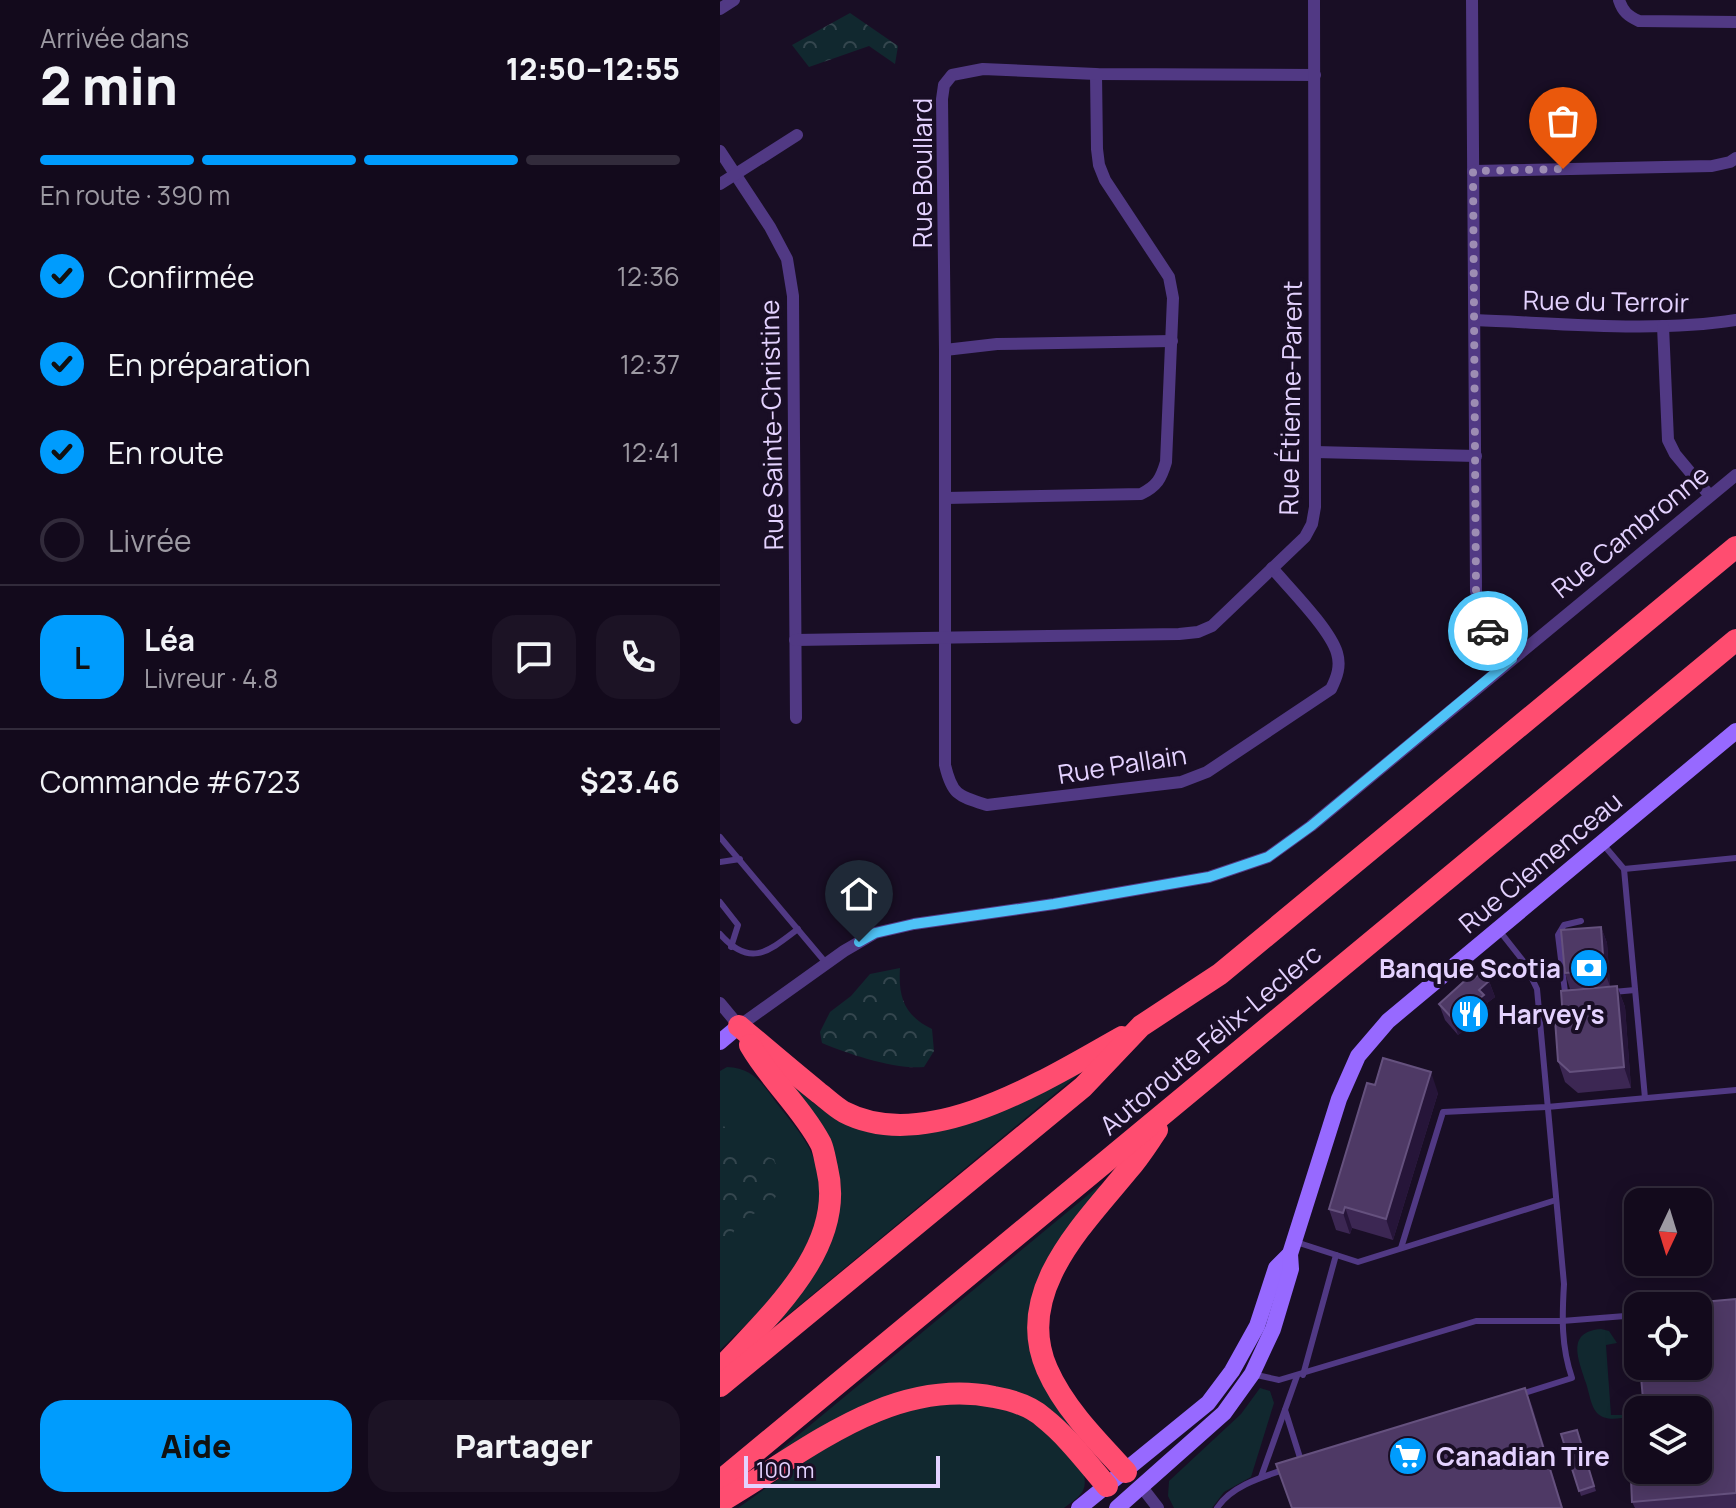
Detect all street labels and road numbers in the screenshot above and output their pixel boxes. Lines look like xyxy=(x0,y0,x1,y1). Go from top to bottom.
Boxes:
street label: Rue Boullard xyxy=(904,98,940,248)
street label: Rue Étienne-Parent xyxy=(1270,280,1310,516)
street label: Rue du Terroir xyxy=(1523,282,1689,320)
street label: Rue Sainte-Christine xyxy=(751,299,791,551)
street label: Rue Cambronne xyxy=(1544,456,1716,606)
street label: Rue Pallain xyxy=(1055,736,1189,792)
street label: Rue Clemenceau xyxy=(1451,783,1629,941)
street label: Autoroute Félix-Leclerc xyxy=(1091,935,1329,1143)

